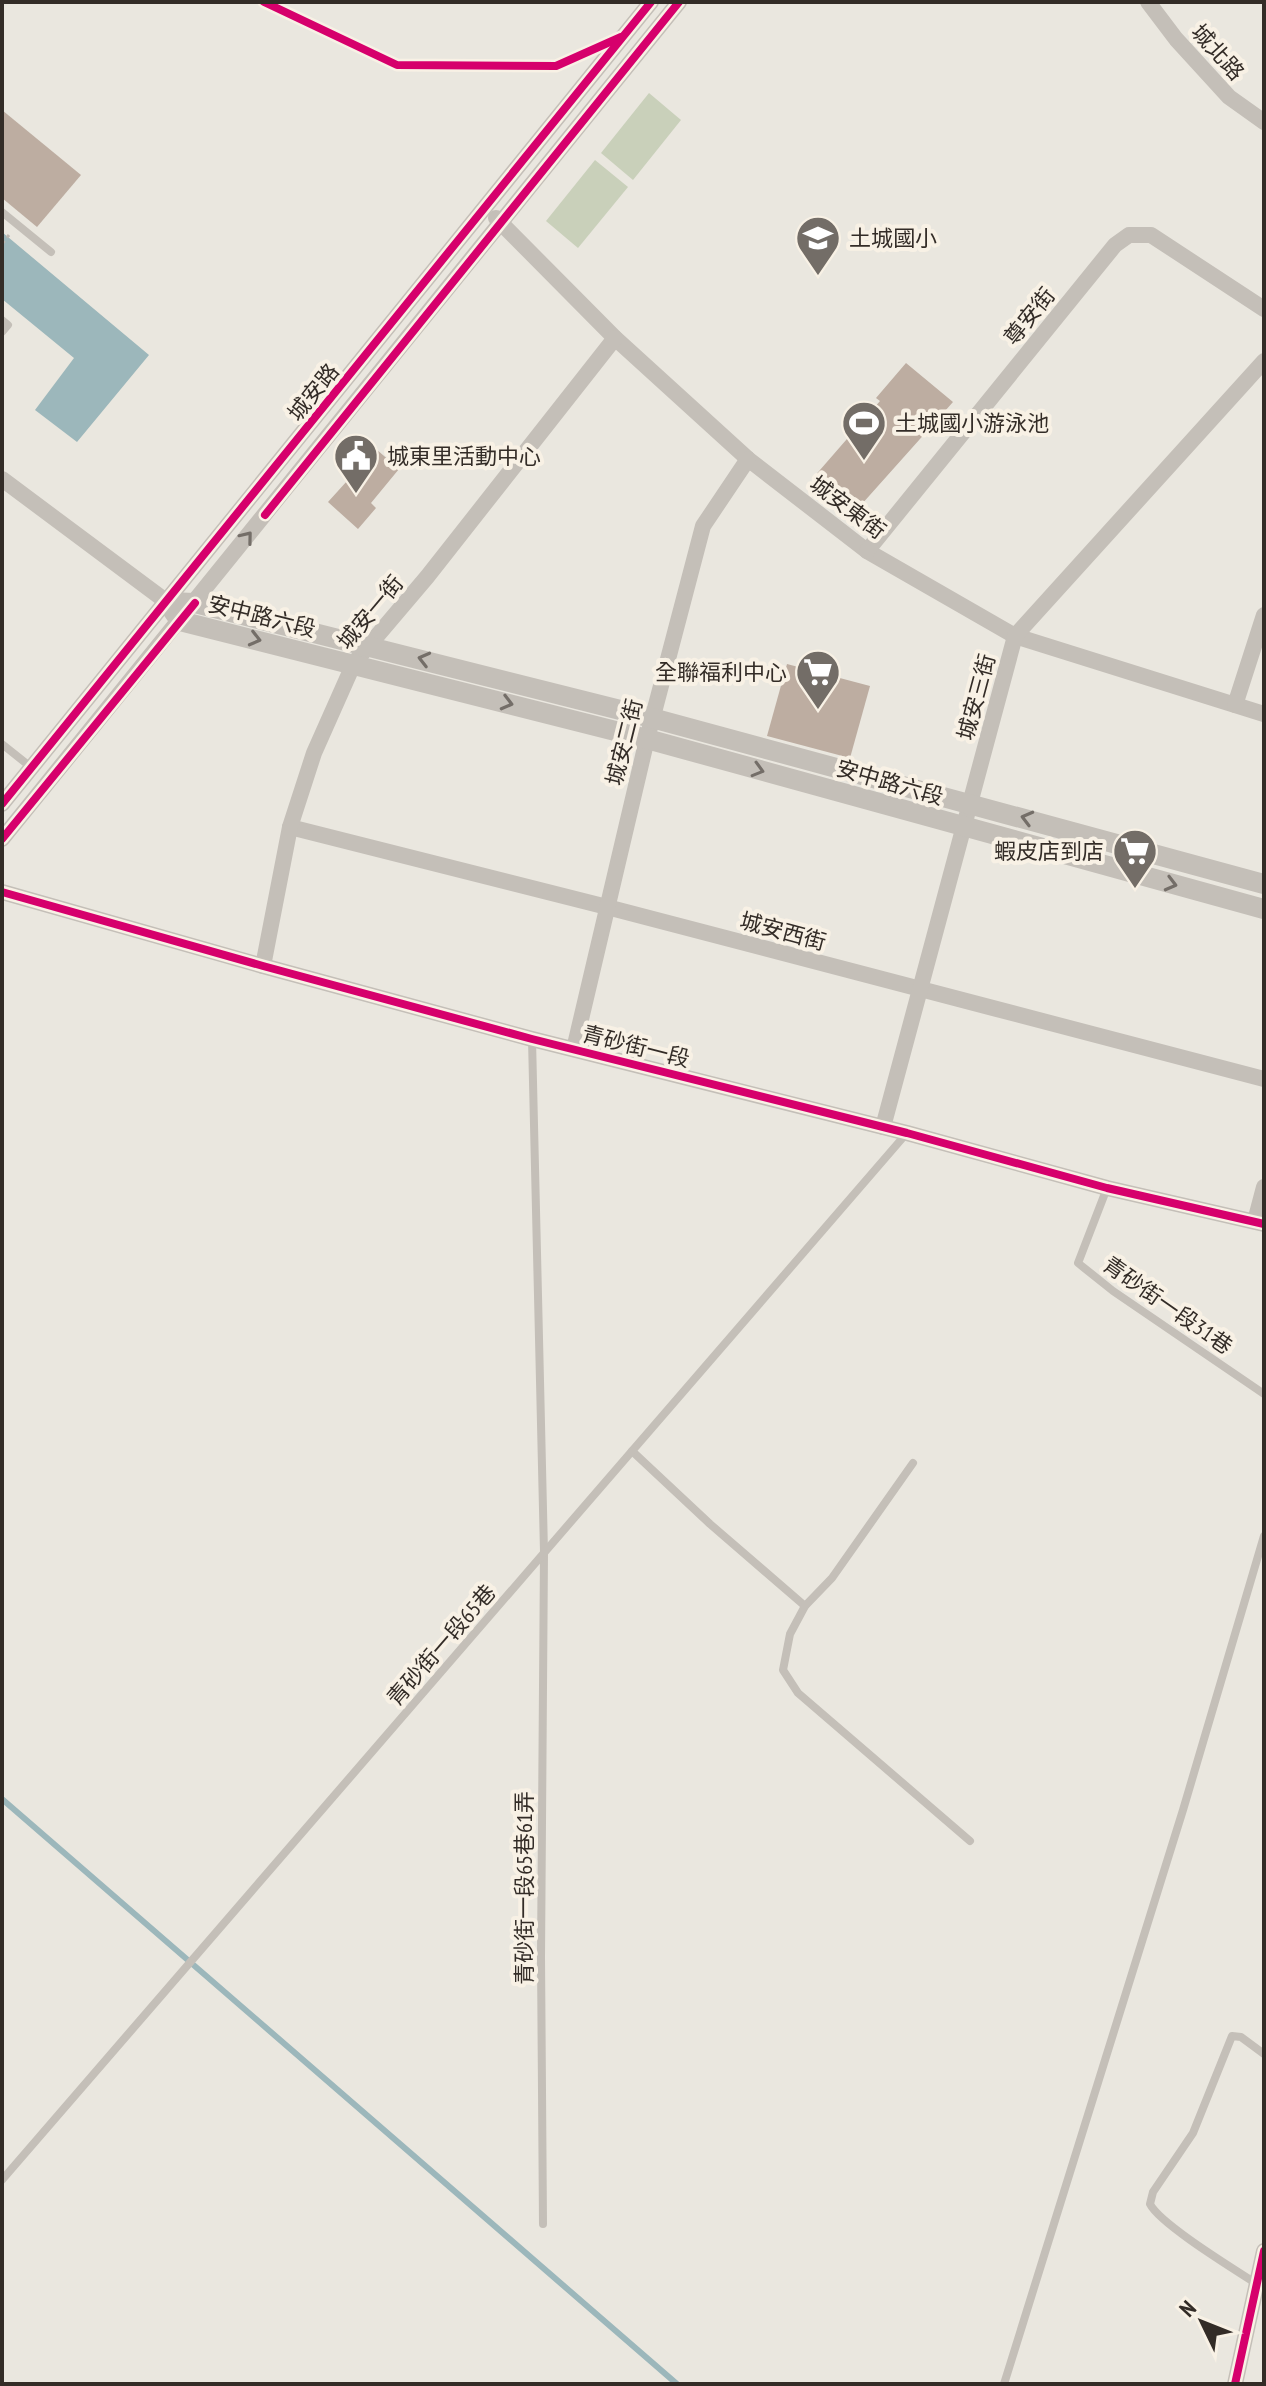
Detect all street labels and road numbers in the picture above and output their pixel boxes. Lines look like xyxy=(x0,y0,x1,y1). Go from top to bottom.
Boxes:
street label: 城北路 xyxy=(1186,18,1250,86)
street label: 尊安街 xyxy=(997,282,1061,350)
street label: 城安路 xyxy=(281,358,345,426)
street label: 城安東街 xyxy=(804,469,892,545)
street label: 城安一街 xyxy=(331,569,409,655)
street label: 安中路六段 xyxy=(205,589,319,643)
street label: 城安三街 xyxy=(951,651,1001,743)
street label: 城安二街 xyxy=(600,696,648,788)
street label: 安中路六段 xyxy=(833,753,947,811)
street label: 城安西街 xyxy=(737,906,829,956)
street label: 青砂街一段 xyxy=(579,1019,693,1073)
street label: 青砂街一段31巷 xyxy=(1098,1250,1238,1360)
street label: 青砂街一段65巷 xyxy=(381,1579,501,1711)
street label: 青砂街一段65巷61弄 xyxy=(510,1791,538,1985)

